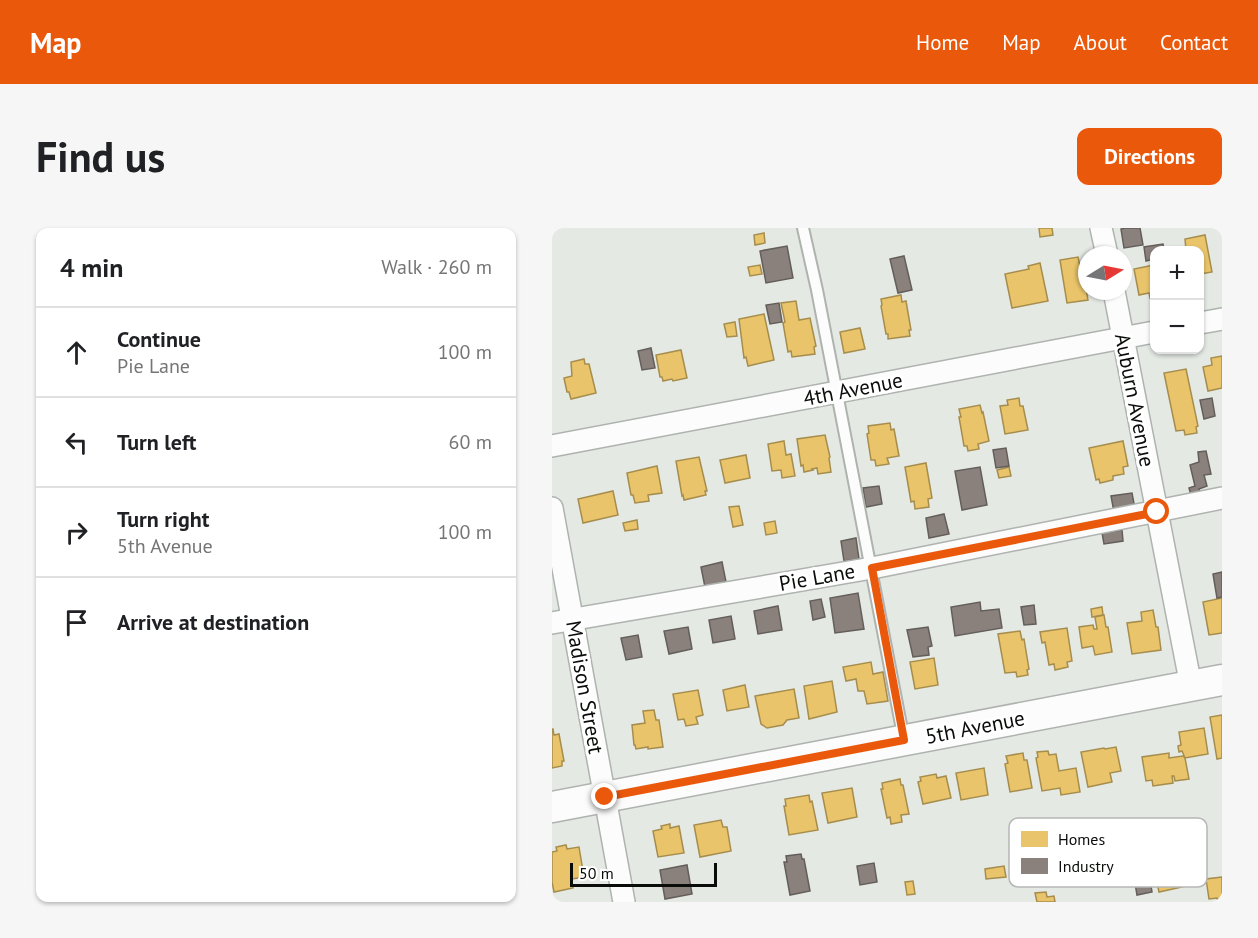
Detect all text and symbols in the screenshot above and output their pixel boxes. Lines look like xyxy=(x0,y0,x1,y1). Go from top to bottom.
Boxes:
text: Map xyxy=(30,24,81,61)
text: Home xyxy=(916,29,969,56)
text: Map xyxy=(1002,29,1041,56)
text: About xyxy=(1074,29,1127,56)
text: Contact xyxy=(1160,29,1228,56)
button: Directions xyxy=(1077,128,1222,185)
text: Find us xyxy=(36,129,165,184)
north arrow xyxy=(1078,246,1132,300)
map controls xyxy=(1150,246,1204,354)
button: + xyxy=(1150,246,1204,300)
text: 4 min xyxy=(60,251,123,284)
text: Walk · 260 m xyxy=(381,254,492,280)
button: − xyxy=(1150,300,1204,354)
text: Continue xyxy=(117,325,201,353)
street label: Auburn Avenue xyxy=(1109,331,1161,469)
icon: ahead xyxy=(60,336,93,369)
text: 100 m xyxy=(438,339,492,365)
text: Pie Lane xyxy=(117,353,190,379)
street label: 4th Avenue xyxy=(801,366,905,412)
icon: left xyxy=(60,426,93,459)
text: Turn left xyxy=(117,428,197,456)
text: 60 m xyxy=(449,429,492,455)
route start xyxy=(1143,498,1169,524)
text: Turn right xyxy=(117,505,209,533)
icon: right xyxy=(60,516,93,549)
text: 100 m xyxy=(438,519,492,545)
text: 5th Avenue xyxy=(117,533,213,559)
street label: Pie Lane xyxy=(777,557,857,597)
icon: arrive xyxy=(60,606,93,639)
text: Arrive at destination xyxy=(117,608,309,636)
street label: Madison Street xyxy=(560,618,610,756)
street label: 5th Avenue xyxy=(923,704,1027,750)
route end xyxy=(591,783,617,809)
legend xyxy=(1009,818,1207,887)
text: Homes xyxy=(1058,829,1105,849)
text: Industry xyxy=(1058,856,1114,876)
scale bar xyxy=(570,860,717,888)
text: 50 m xyxy=(579,863,614,883)

